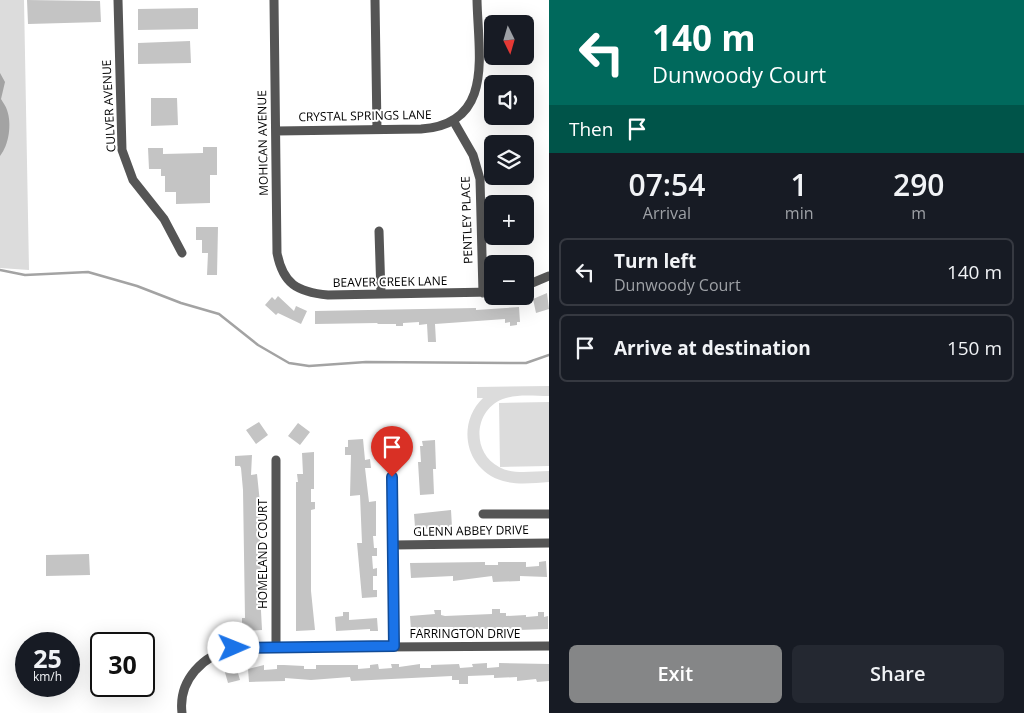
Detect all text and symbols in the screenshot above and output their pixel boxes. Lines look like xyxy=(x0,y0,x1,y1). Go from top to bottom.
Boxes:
text: 140 m xyxy=(652,14,756,61)
north arrow xyxy=(484,15,534,65)
map controls xyxy=(484,15,534,305)
icon: left xyxy=(569,20,634,85)
street label: CULVER AVENUE xyxy=(98,59,119,153)
text: Dunwoody Court xyxy=(652,59,826,89)
button: sound xyxy=(484,75,534,125)
street label: MOHICAN AVENUE xyxy=(253,90,272,196)
street label: CRYSTAL SPRINGS LANE xyxy=(298,106,432,125)
icon: arrive xyxy=(623,115,651,143)
text: Then xyxy=(569,116,613,142)
button: layers xyxy=(484,135,534,185)
text: 07:54 xyxy=(629,164,705,205)
text: 1 xyxy=(791,164,808,205)
text: 290 xyxy=(893,164,944,205)
street label: PENTLEY PLACE xyxy=(456,176,477,264)
button: + xyxy=(484,195,534,245)
text: Arrival xyxy=(643,202,691,224)
text: min xyxy=(785,202,814,224)
text: m xyxy=(911,202,926,224)
text: Turn left xyxy=(614,248,696,274)
button: − xyxy=(484,255,534,305)
icon: left xyxy=(571,258,599,286)
text: 140 m xyxy=(947,259,1002,285)
street label: BEAVER CREEK LANE xyxy=(333,272,447,291)
text: Dunwoody Court xyxy=(614,274,741,296)
icon: arrive xyxy=(571,334,599,362)
text: Arrive at destination xyxy=(614,335,811,361)
text: 150 m xyxy=(947,335,1002,361)
pin xyxy=(371,426,413,477)
icon: arrive xyxy=(378,433,406,461)
street label: HOMELAND COURT xyxy=(254,499,271,609)
street label: GLENN ABBEY DRIVE xyxy=(413,521,529,540)
position arrow xyxy=(207,621,259,673)
street label: FARRINGTON DRIVE xyxy=(409,625,521,642)
speed limit sign: 30 xyxy=(90,632,155,697)
text: 25 xyxy=(33,641,62,675)
button: Exit xyxy=(569,645,782,703)
button: Share xyxy=(792,645,1004,703)
text: km/h xyxy=(33,668,62,685)

